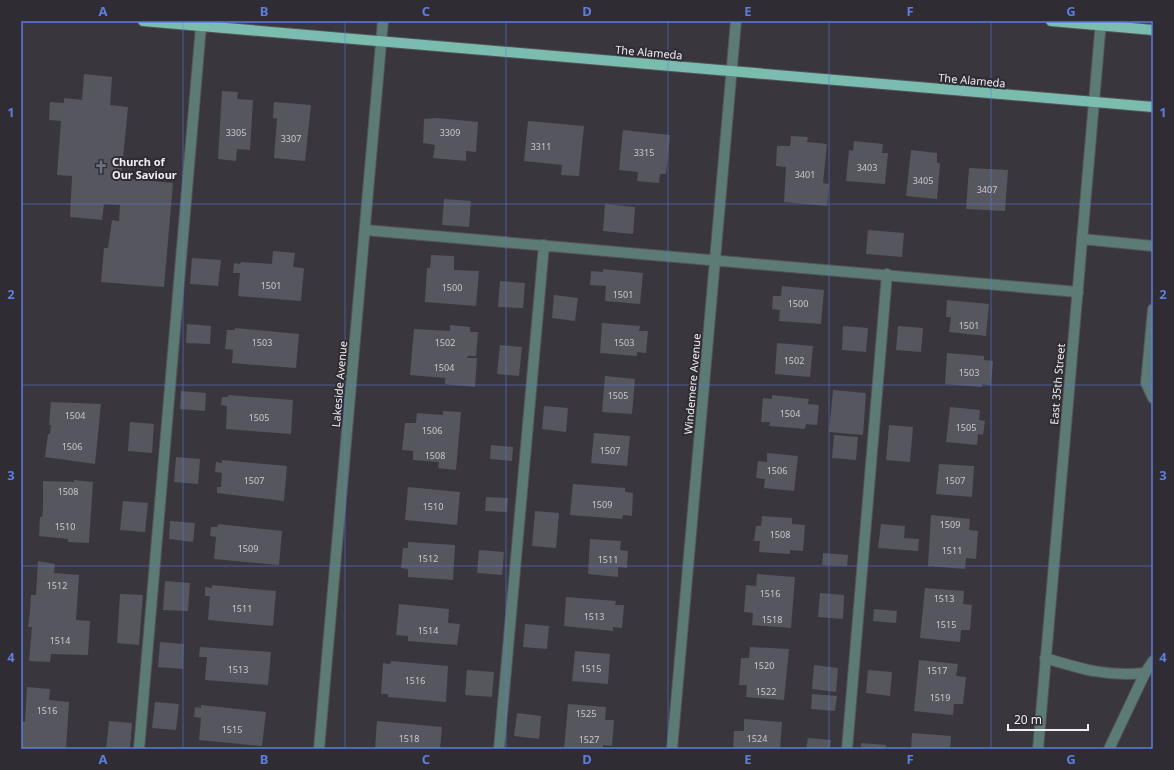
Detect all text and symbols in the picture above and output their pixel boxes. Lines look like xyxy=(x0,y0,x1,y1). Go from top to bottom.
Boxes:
text: A xyxy=(99,2,108,20)
text: B xyxy=(260,2,268,20)
text: C xyxy=(422,2,430,20)
text: D xyxy=(582,2,592,20)
text: E xyxy=(744,2,752,20)
text: F xyxy=(906,2,914,20)
text: G xyxy=(1066,2,1076,20)
street label: The Alameda xyxy=(615,42,683,62)
street label: The Alameda xyxy=(938,70,1006,90)
text: 1 xyxy=(7,103,15,121)
text: 1 xyxy=(1159,103,1167,121)
house number: 3305 xyxy=(226,126,246,139)
house number: 3309 xyxy=(440,126,460,139)
house number: 3307 xyxy=(281,132,301,145)
house number: 3311 xyxy=(531,140,551,153)
house number: 3315 xyxy=(634,146,654,159)
place label: Church of Our Saviour xyxy=(112,154,177,182)
church icon: Church of Our Saviour xyxy=(93,159,109,175)
house number: 3403 xyxy=(857,161,877,174)
house number: 3401 xyxy=(795,168,815,181)
house number: 3405 xyxy=(913,174,933,187)
house number: 3407 xyxy=(977,183,997,196)
house number: 1501 xyxy=(261,279,281,292)
house number: 1500 xyxy=(442,281,462,294)
text: 2 xyxy=(7,285,15,303)
text: 2 xyxy=(1159,285,1167,303)
house number: 1501 xyxy=(613,288,633,301)
house number: 1500 xyxy=(788,297,808,310)
house number: 1501 xyxy=(959,319,979,332)
street label: Windemere Avenue xyxy=(680,333,704,435)
house number: 1503 xyxy=(252,336,272,349)
house number: 1502 xyxy=(435,336,455,349)
house number: 1503 xyxy=(614,336,634,349)
street label: Lakeside Avenue xyxy=(328,340,350,428)
street label: East 35th Street xyxy=(1046,343,1068,425)
house number: 1502 xyxy=(784,354,804,367)
house number: 1504 xyxy=(434,361,454,374)
house number: 1503 xyxy=(959,366,979,379)
house number: 1505 xyxy=(608,389,628,402)
house number: 1504 xyxy=(780,407,800,420)
house number: 1504 xyxy=(65,409,85,422)
house number: 1505 xyxy=(249,411,269,424)
house number: 1505 xyxy=(956,421,976,434)
house number: 1506 xyxy=(422,424,442,437)
house number: 1506 xyxy=(62,440,82,453)
house number: 1507 xyxy=(600,444,620,457)
house number: 1508 xyxy=(425,449,445,462)
house number: 1506 xyxy=(767,464,787,477)
text: 3 xyxy=(7,466,15,484)
text: 3 xyxy=(1159,466,1167,484)
house number: 1507 xyxy=(244,474,264,487)
house number: 1507 xyxy=(945,474,965,487)
house number: 1508 xyxy=(58,485,78,498)
house number: 1509 xyxy=(592,498,612,511)
house number: 1510 xyxy=(423,500,443,513)
house number: 1509 xyxy=(940,518,960,531)
house number: 1510 xyxy=(55,520,75,533)
house number: 1508 xyxy=(770,528,790,541)
house number: 1509 xyxy=(238,542,258,555)
house number: 1511 xyxy=(942,544,962,557)
house number: 1512 xyxy=(418,552,438,565)
house number: 1511 xyxy=(598,553,618,566)
house number: 1512 xyxy=(47,579,67,592)
house number: 1516 xyxy=(760,587,780,600)
house number: 1513 xyxy=(934,592,954,605)
house number: 1511 xyxy=(232,602,252,615)
house number: 1513 xyxy=(584,610,604,623)
house number: 1518 xyxy=(762,613,782,626)
house number: 1515 xyxy=(936,618,956,631)
house number: 1514 xyxy=(418,624,438,637)
house number: 1514 xyxy=(50,634,70,647)
text: 4 xyxy=(7,648,15,666)
text: 4 xyxy=(1159,648,1167,666)
house number: 1520 xyxy=(754,659,774,672)
house number: 1515 xyxy=(581,662,601,675)
house number: 1513 xyxy=(228,663,248,676)
house number: 1517 xyxy=(927,664,947,677)
house number: 1516 xyxy=(405,674,425,687)
house number: 1522 xyxy=(756,685,776,698)
house number: 1519 xyxy=(930,691,950,704)
house number: 1516 xyxy=(37,704,57,717)
scale bar xyxy=(1008,706,1088,732)
house number: 1525 xyxy=(576,707,596,720)
text: 20 m xyxy=(1014,711,1042,728)
house number: 1515 xyxy=(222,723,242,736)
house number: 1518 xyxy=(399,732,419,745)
house number: 1524 xyxy=(747,732,767,745)
house number: 1527 xyxy=(579,733,599,746)
text: A xyxy=(99,750,108,768)
text: B xyxy=(260,750,268,768)
text: C xyxy=(422,750,430,768)
text: D xyxy=(582,750,592,768)
text: E xyxy=(744,750,752,768)
text: F xyxy=(906,750,914,768)
text: G xyxy=(1066,750,1076,768)

